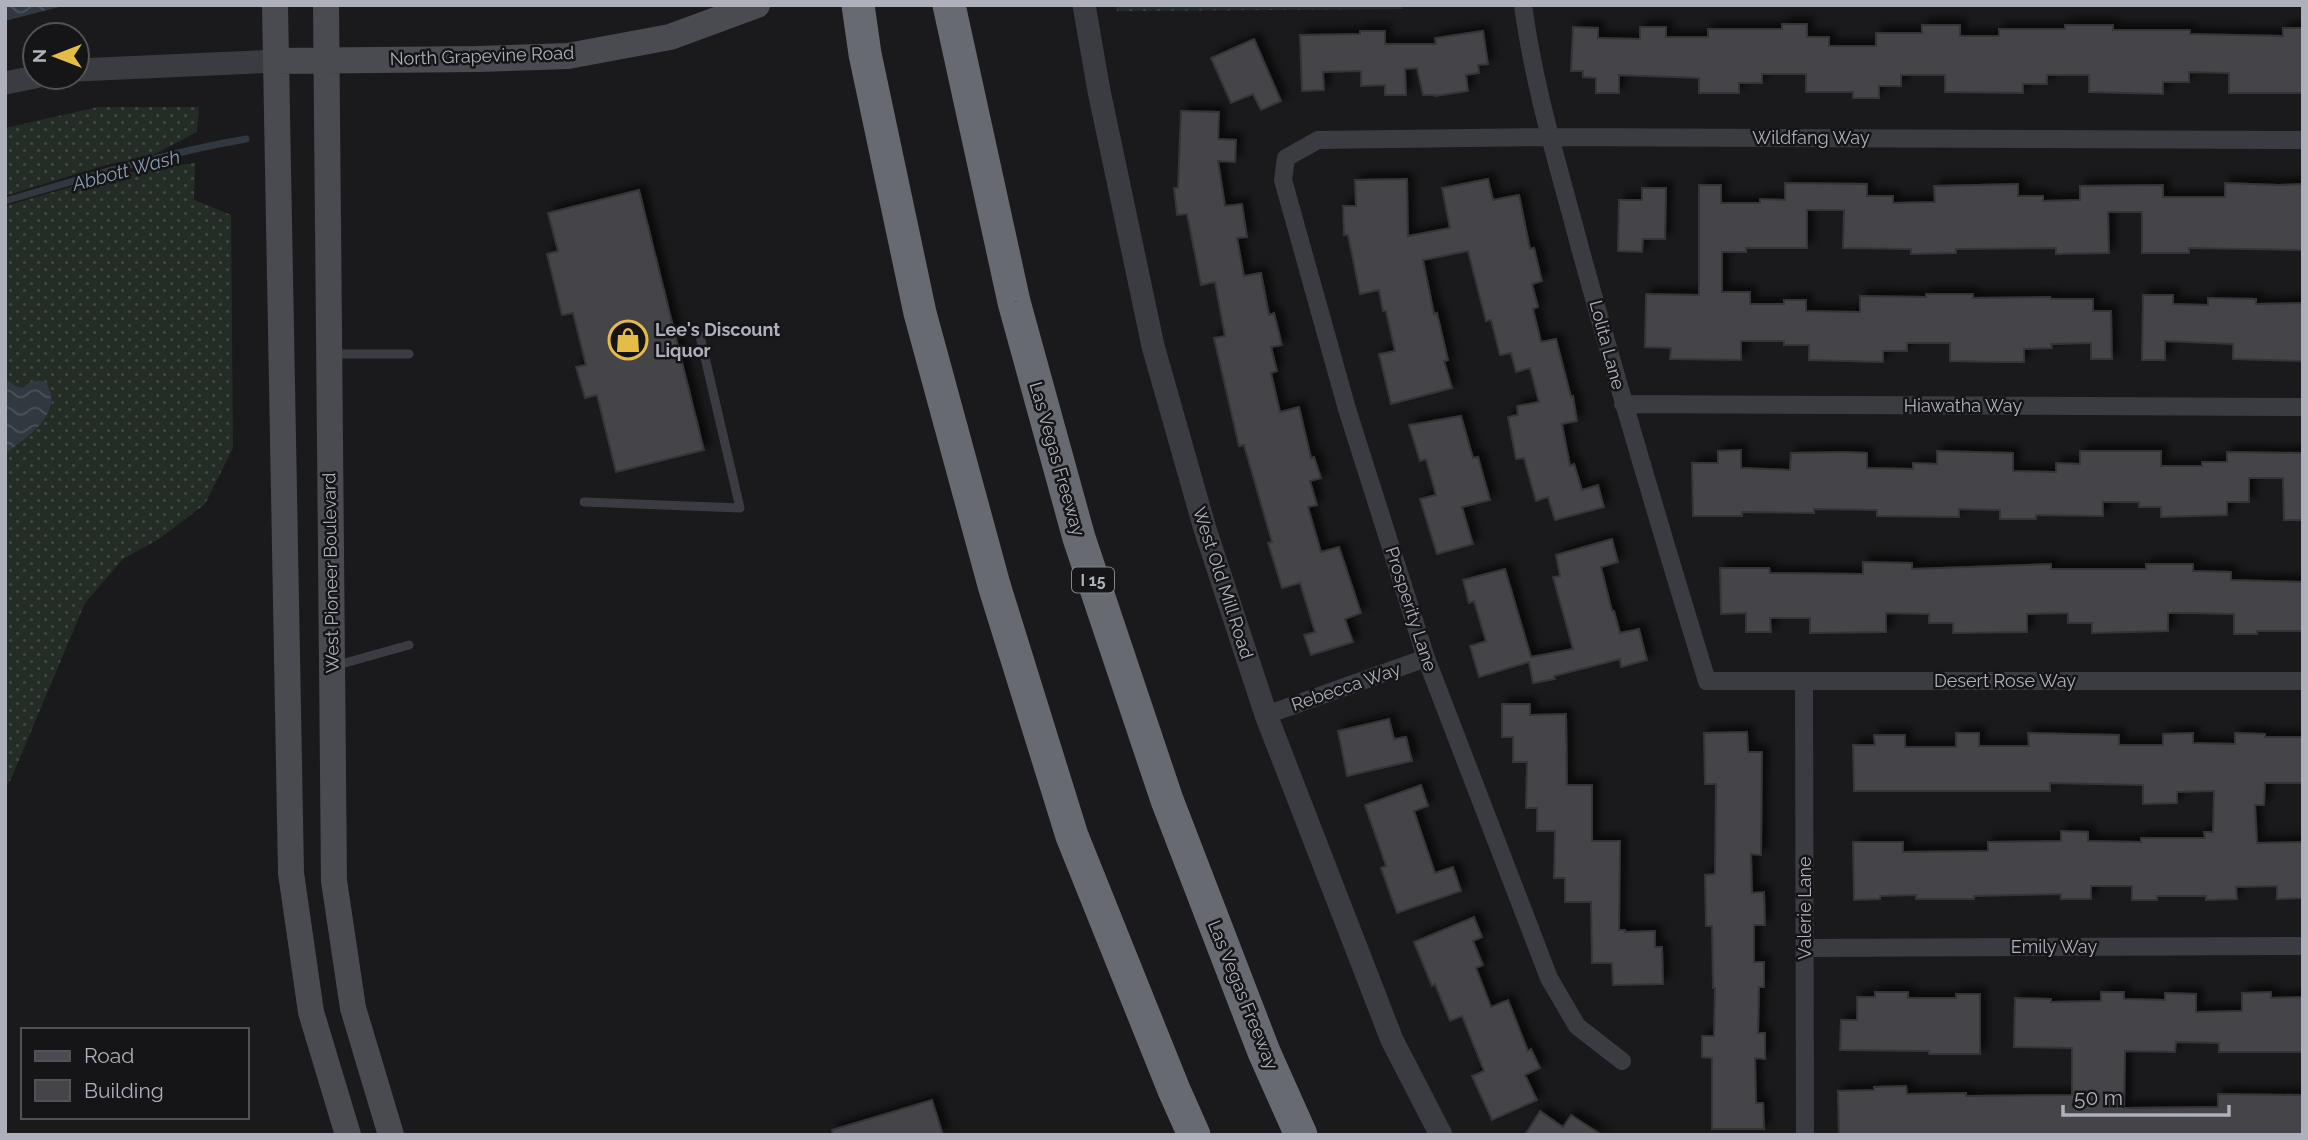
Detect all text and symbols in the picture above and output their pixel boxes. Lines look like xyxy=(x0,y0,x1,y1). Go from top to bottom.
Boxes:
north arrow xyxy=(21,21,91,91)
street label: North Grapevine Road xyxy=(389,42,575,69)
text: N xyxy=(28,49,50,63)
street label: Wildfang Way xyxy=(1752,127,1870,148)
water label: Abbott Wash xyxy=(69,145,182,195)
street label: Lolita Lane xyxy=(1585,298,1630,392)
shop icon: Lee's Discount Liquor xyxy=(607,319,649,361)
place label: Lee's Discount Liquor xyxy=(655,319,780,361)
street label: Las Vegas Freeway xyxy=(1025,379,1090,539)
street label: Hiawatha Way xyxy=(1904,395,2022,416)
street label: West Pioneer Boulevard xyxy=(318,473,343,673)
street label: West Old Mill Road xyxy=(1189,504,1258,661)
street label: Prosperity Lane xyxy=(1381,544,1442,674)
road number: I 15 xyxy=(1072,568,1114,593)
street label: Rebecca Way xyxy=(1288,658,1404,715)
street label: Desert Rose Way xyxy=(1934,670,2076,691)
street label: Valerie Lane xyxy=(1794,856,1815,960)
street label: Las Vegas Freeway xyxy=(1204,917,1283,1073)
street label: Emily Way xyxy=(2011,936,2097,957)
legend xyxy=(21,1028,248,1119)
text: Road xyxy=(84,1043,134,1068)
scale bar xyxy=(2063,1074,2229,1118)
text: Building xyxy=(84,1078,164,1103)
text: 50 m xyxy=(2074,1085,2123,1110)

